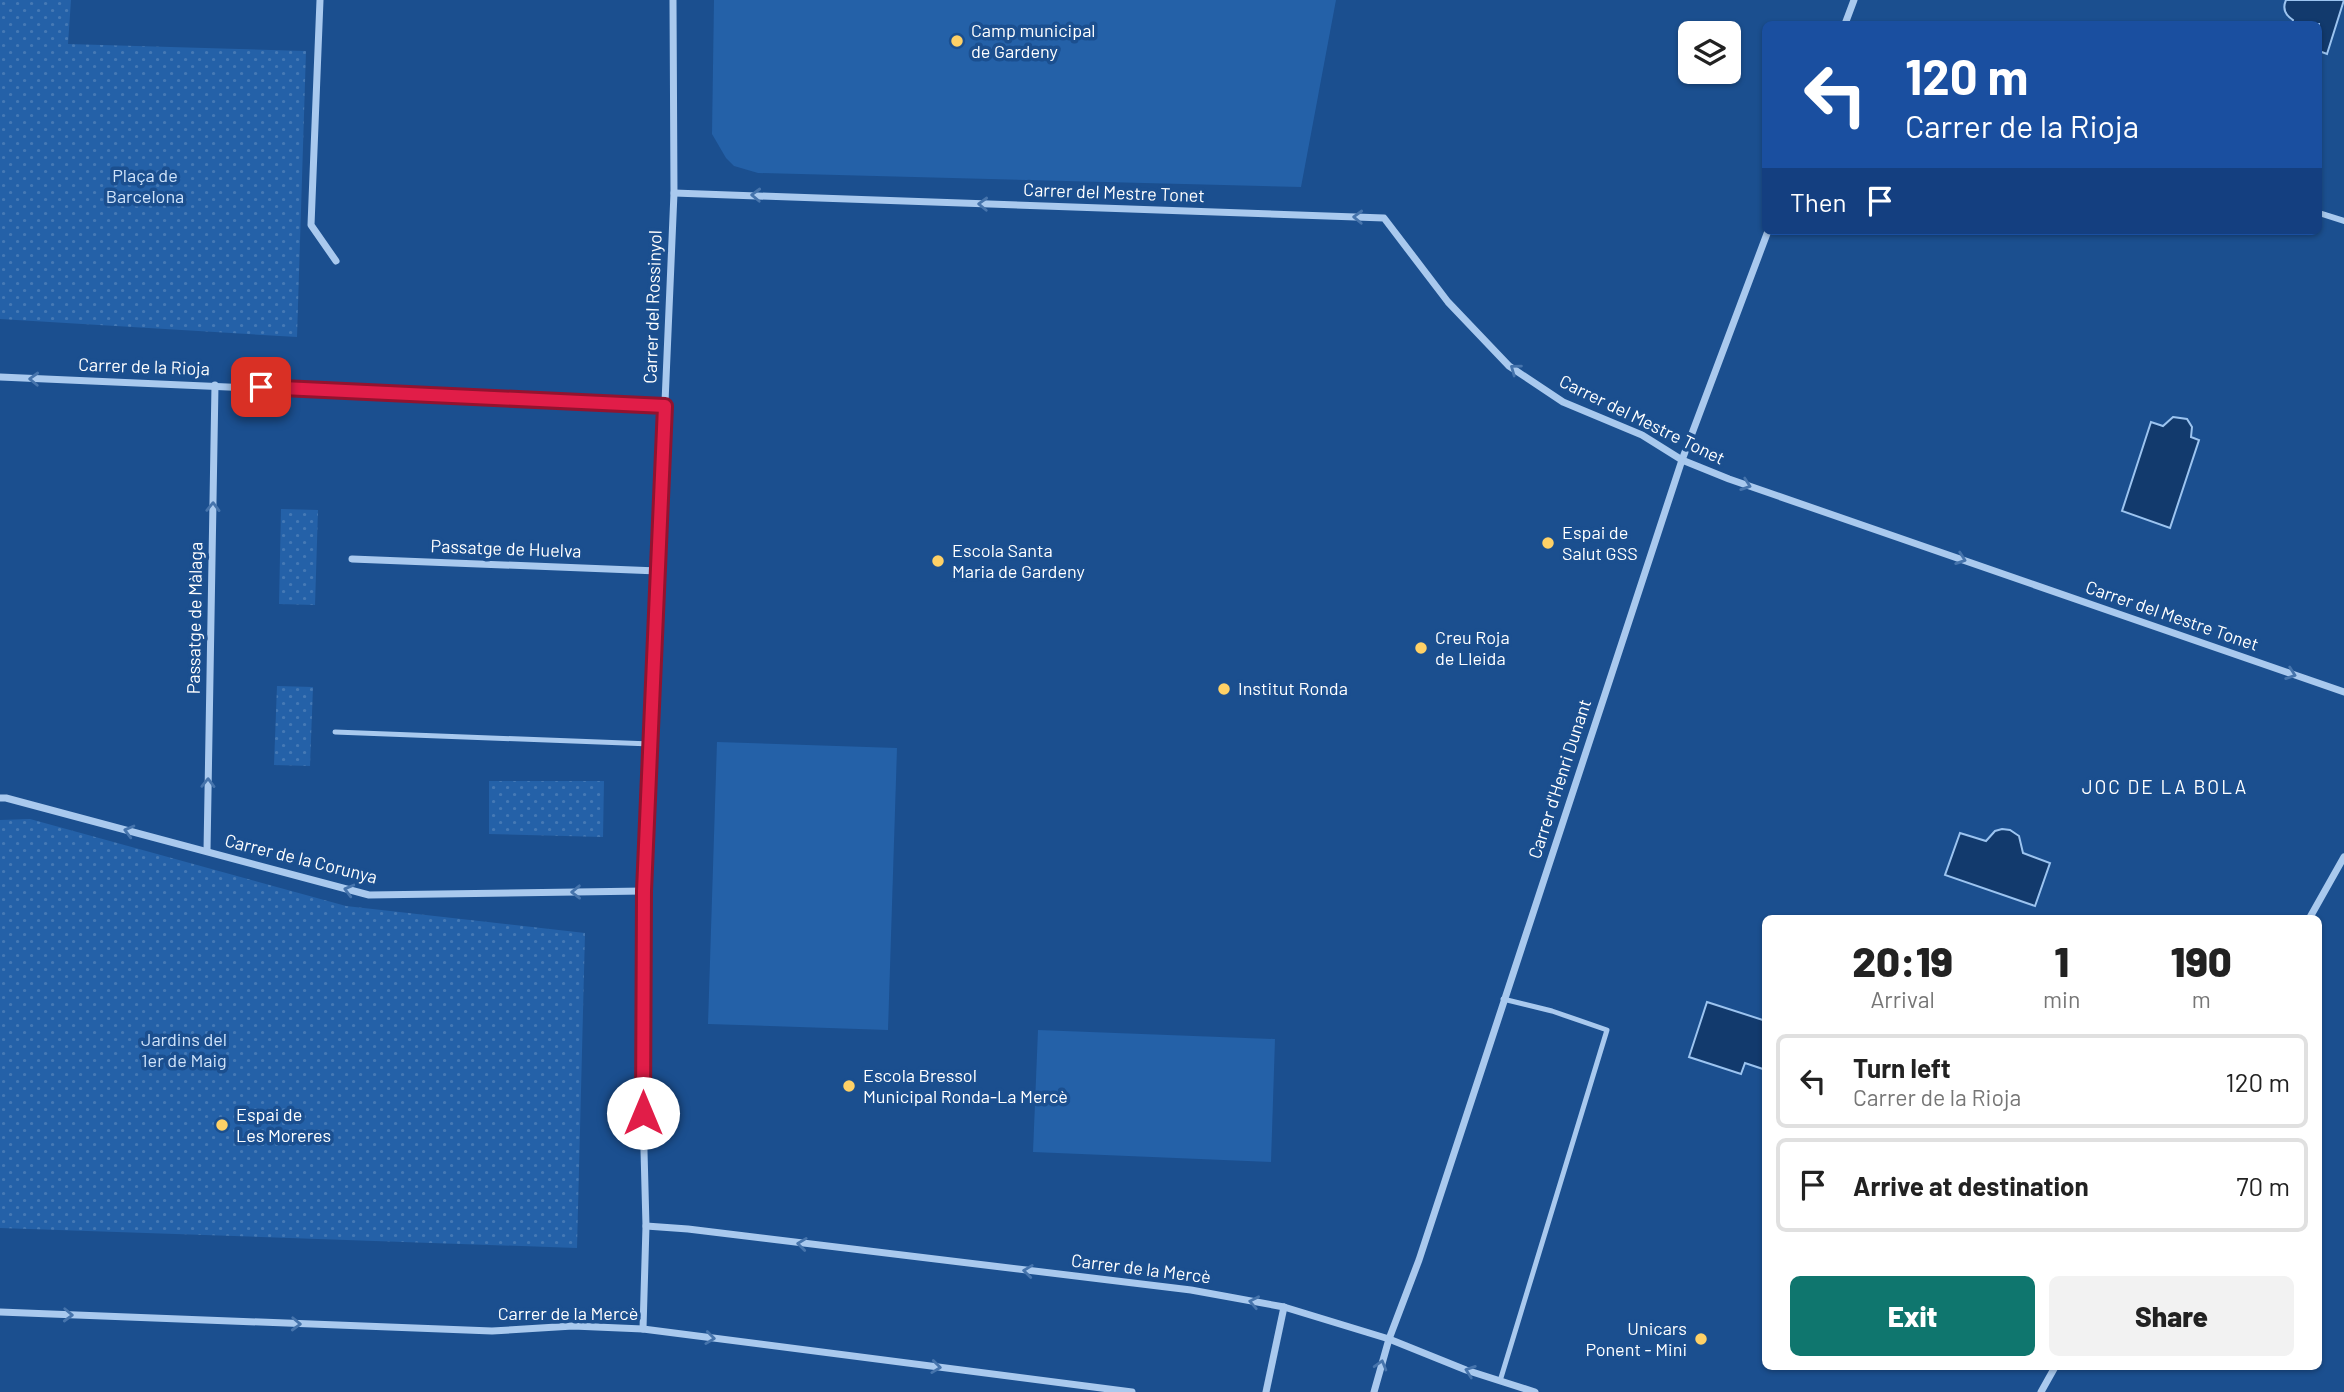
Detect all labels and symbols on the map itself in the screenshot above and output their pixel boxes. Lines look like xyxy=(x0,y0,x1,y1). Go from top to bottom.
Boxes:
place label: Camp municipal de Gardeny xyxy=(971,19,1095,62)
marker: Camp municipal de Gardeny xyxy=(949,33,965,49)
park label: Plaça de Barcelona xyxy=(106,164,184,207)
street label: Carrer del Mestre Tonet xyxy=(1023,178,1205,206)
one-way arrow xyxy=(750,188,761,203)
one-way arrow xyxy=(978,196,989,211)
one-way arrow xyxy=(1352,210,1363,225)
street label: Carrer del Rossinyol xyxy=(638,230,666,384)
street label: Carrer de la Rioja xyxy=(78,353,210,379)
pin xyxy=(231,357,291,417)
one-way arrow xyxy=(1510,365,1523,378)
street label: Carrer del Mestre Tonet xyxy=(1556,369,1729,469)
one-way arrow xyxy=(28,371,39,386)
one-way arrow xyxy=(1739,477,1751,491)
one-way arrow xyxy=(205,501,221,511)
place label: Espai de Salut GSS xyxy=(1562,521,1638,564)
street label: Passatge de Huelva xyxy=(430,534,582,562)
marker: Espai de Salut GSS xyxy=(1540,535,1556,551)
place label: Escola Santa Maria de Gardeny xyxy=(952,539,1085,582)
street label: Passatge de Màlaga xyxy=(182,542,206,694)
one-way arrow xyxy=(1954,551,1966,565)
marker: Escola Santa Maria de Gardeny xyxy=(930,553,946,569)
street label: Carrer del Mestre Tonet xyxy=(2083,575,2262,655)
place label: Creu Roja de Lleida xyxy=(1435,626,1510,669)
marker: Creu Roja de Lleida xyxy=(1413,640,1429,656)
one-way arrow xyxy=(2285,666,2297,680)
place label: Institut Ronda xyxy=(1238,677,1348,699)
marker: Institut Ronda xyxy=(1216,681,1232,697)
street label: Carrer d'Henri Dunant xyxy=(1523,696,1595,861)
district label: JOC DE LA BOLA xyxy=(2082,775,2248,798)
one-way arrow xyxy=(200,777,216,788)
one-way arrow xyxy=(123,825,135,839)
street label: Carrer de la Corunya xyxy=(223,828,380,888)
one-way arrow xyxy=(343,884,355,898)
one-way arrow xyxy=(570,884,580,900)
park label: Jardins del 1er de Maig xyxy=(141,1028,227,1071)
place label: Escola Bressol Municipal Ronda-La Mercè xyxy=(863,1064,1068,1107)
position arrow xyxy=(606,1076,680,1150)
marker: Escola Bressol Municipal Ronda-La Mercè xyxy=(841,1078,857,1094)
place label: Espai de Les Moreres xyxy=(236,1103,331,1146)
marker: Espai de Les Moreres xyxy=(214,1117,230,1133)
one-way arrow xyxy=(797,1237,808,1252)
street label: Carrer de la Mercè xyxy=(1070,1249,1212,1287)
one-way arrow xyxy=(1023,1263,1034,1278)
one-way arrow xyxy=(1248,1295,1260,1310)
street label: Carrer de la Mercè xyxy=(498,1302,638,1324)
one-way arrow xyxy=(63,1308,74,1323)
one-way arrow xyxy=(290,1316,301,1331)
place label: Unicars Ponent - Mini xyxy=(1585,1317,1687,1360)
one-way arrow xyxy=(705,1330,716,1345)
marker: Unicars Ponent - Mini xyxy=(1693,1331,1709,1347)
one-way arrow xyxy=(930,1359,942,1374)
one-way arrow xyxy=(1373,1360,1388,1372)
one-way arrow xyxy=(1464,1365,1476,1379)

